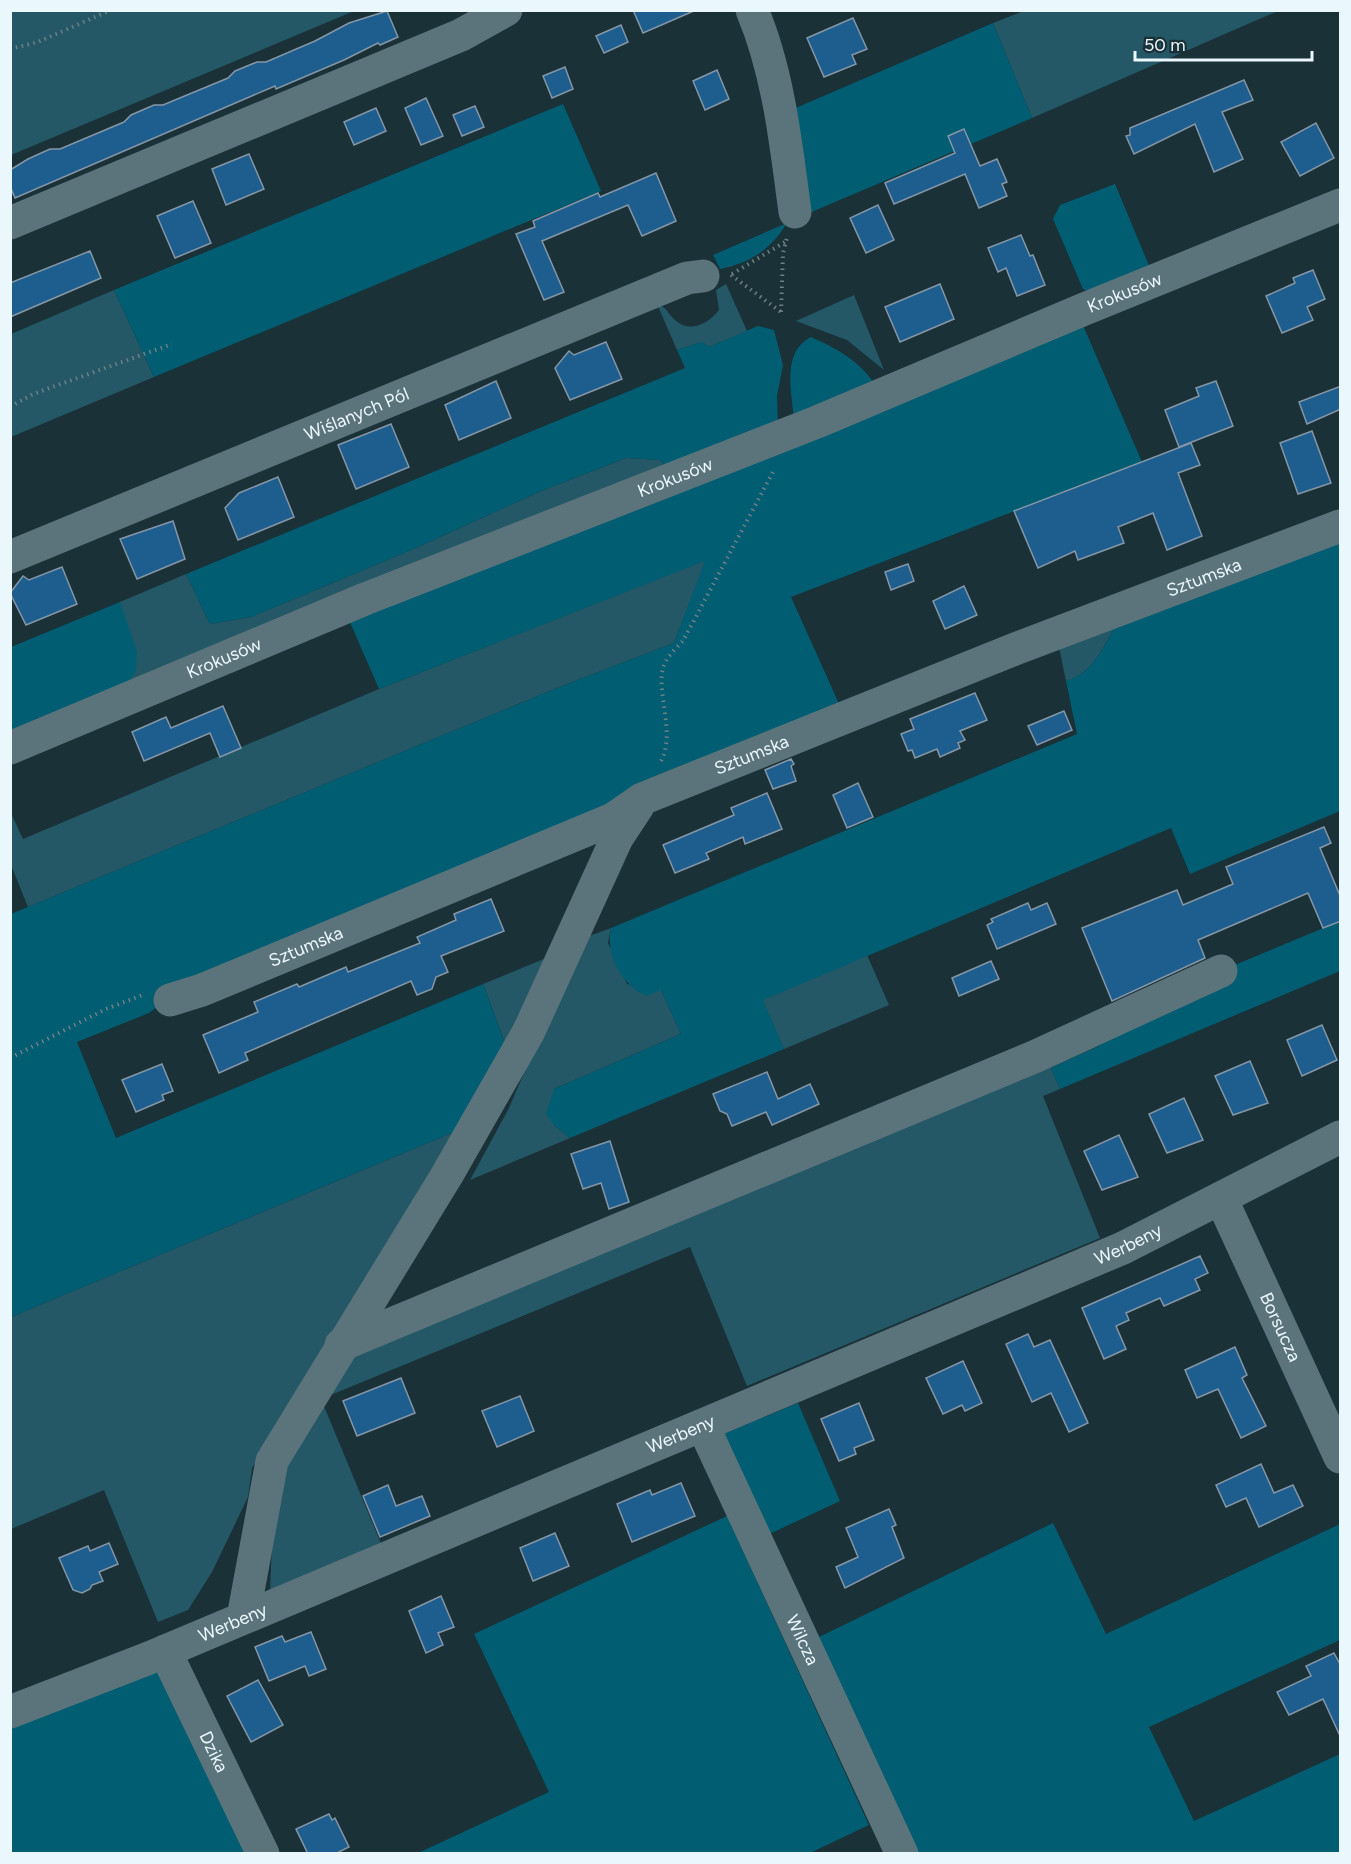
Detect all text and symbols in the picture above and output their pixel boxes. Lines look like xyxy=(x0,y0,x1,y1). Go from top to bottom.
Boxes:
scale bar xyxy=(1135,24,1312,62)
text: 50 m xyxy=(1144,34,1186,56)
street label: Krokusów xyxy=(1084,268,1165,318)
street label: Wiślanych Pól xyxy=(301,383,412,445)
street label: Krokusów xyxy=(634,453,716,502)
street label: Sztumska xyxy=(1164,553,1244,602)
street label: Krokusów xyxy=(183,633,265,684)
street label: Sztumska xyxy=(711,730,792,780)
street label: Sztumska xyxy=(266,922,346,972)
street label: Werbeny xyxy=(1091,1219,1166,1270)
street label: Borsucza xyxy=(1255,1289,1306,1365)
street label: Werbeny xyxy=(643,1410,719,1458)
street label: Werbeny xyxy=(195,1598,271,1647)
street label: Wilcza xyxy=(781,1611,824,1669)
street label: Dzika xyxy=(194,1728,233,1776)

